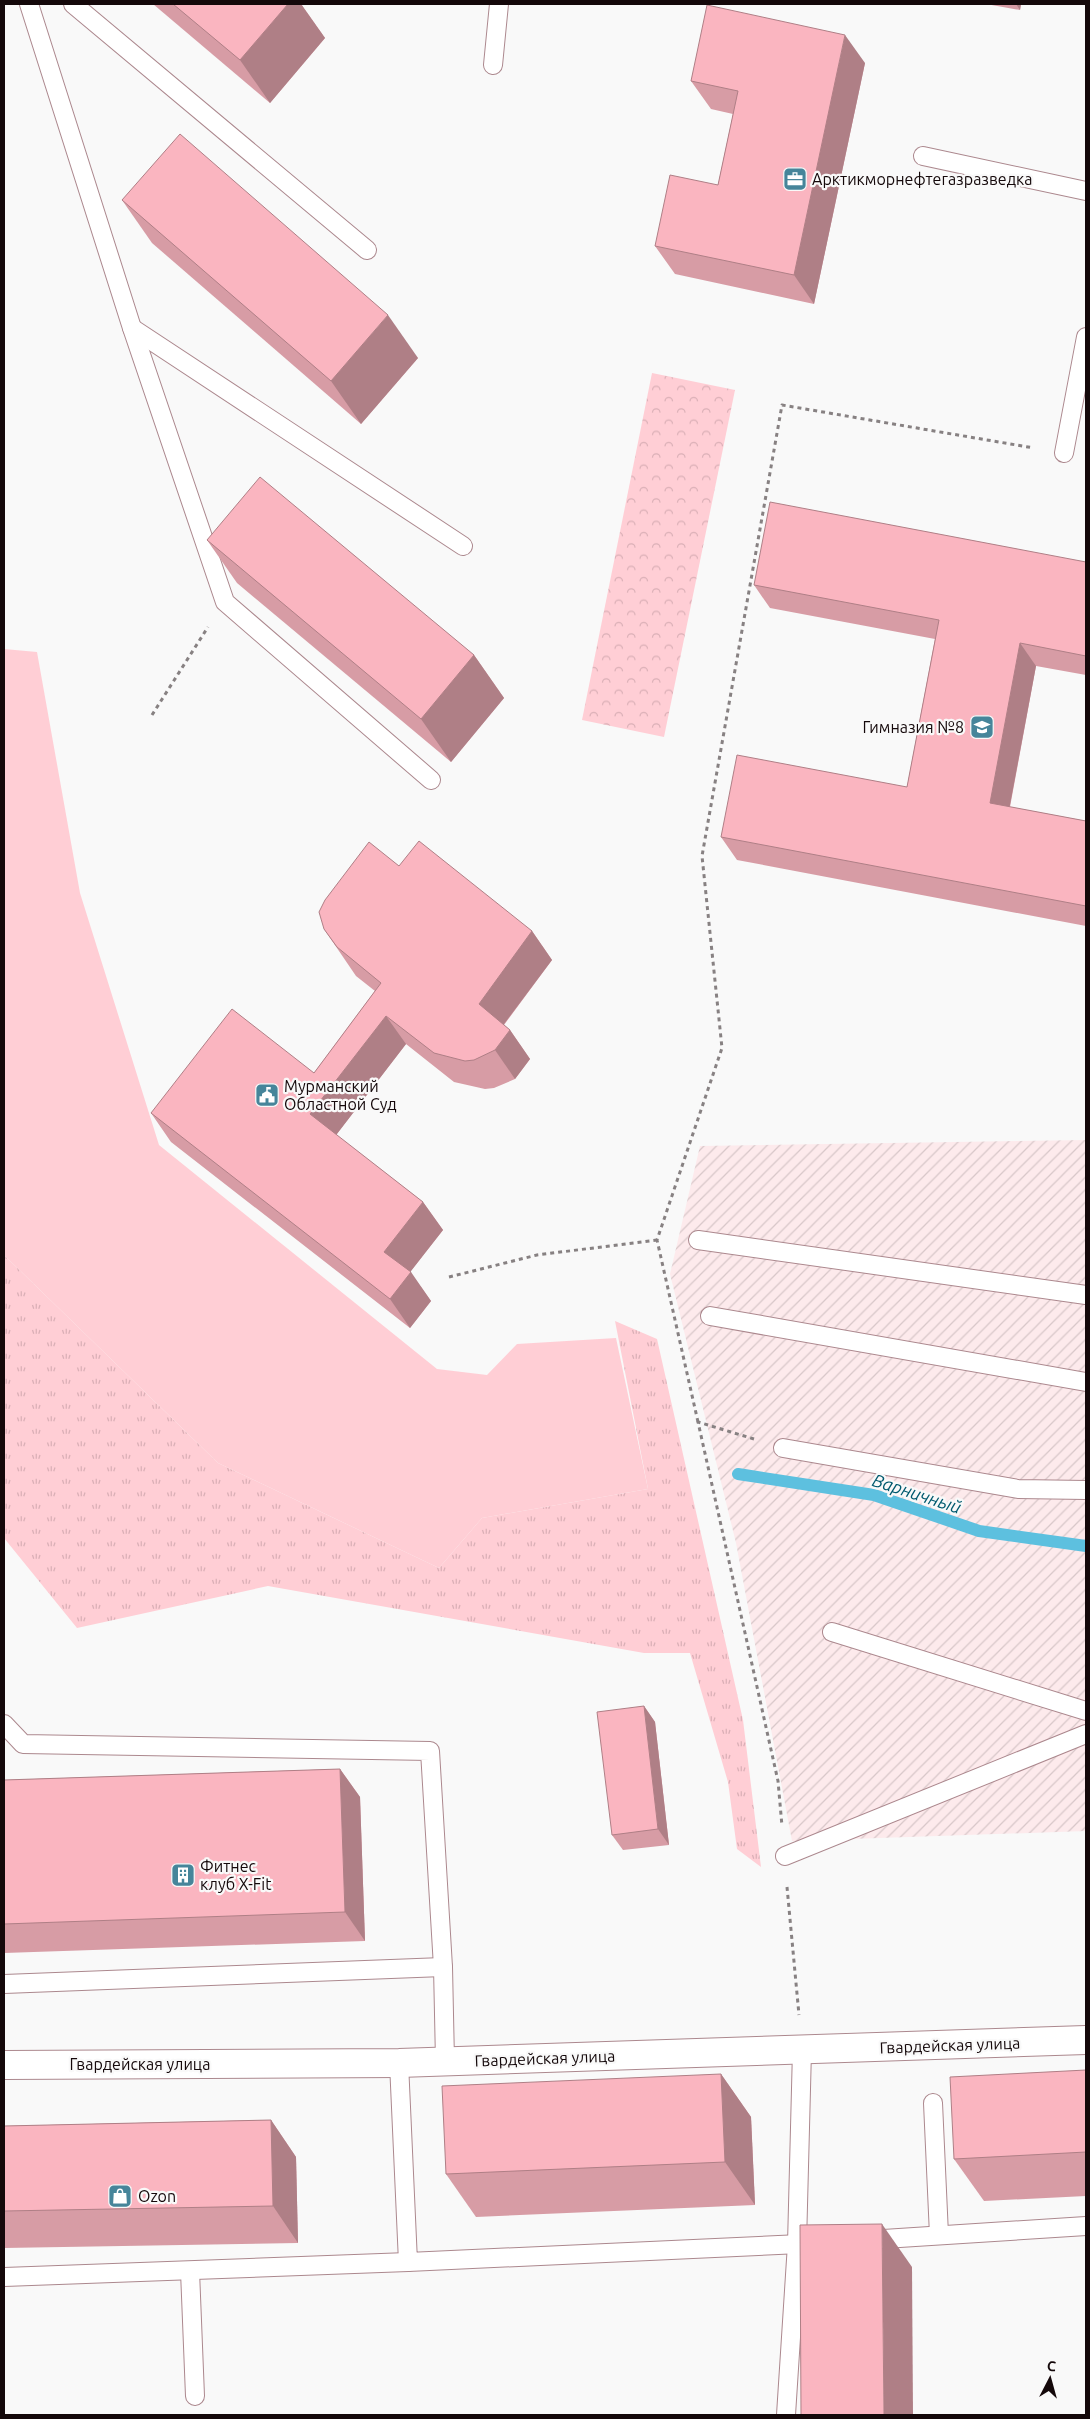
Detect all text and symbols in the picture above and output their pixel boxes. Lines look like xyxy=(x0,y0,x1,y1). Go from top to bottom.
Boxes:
office icon: Арктикморнефтегазразведка xyxy=(782,166,808,192)
place label: Арктикморнефтегазразведка xyxy=(812,170,1033,188)
school or university icon: Гимназия №8 xyxy=(969,714,995,740)
place label: Гимназия №8 xyxy=(863,718,964,736)
place label: Мурманский Областной Суд xyxy=(284,1077,397,1113)
public building icon: Мурманский Областной Суд xyxy=(254,1082,280,1108)
water label: Варничный xyxy=(870,1469,964,1517)
place label: Фитнес клуб X-Fit xyxy=(200,1857,272,1893)
building icon: Фитнес клуб X-Fit xyxy=(170,1862,196,1888)
street label: Гвардейская улица xyxy=(879,2034,1021,2056)
street label: Гвардейская улица xyxy=(474,2047,616,2069)
street label: Гвардейская улица xyxy=(70,2055,210,2073)
shop icon: Ozon xyxy=(107,2183,133,2209)
place label: Ozon xyxy=(138,2187,176,2205)
north arrow xyxy=(1025,2354,1075,2404)
text: С xyxy=(1046,2358,1057,2375)

